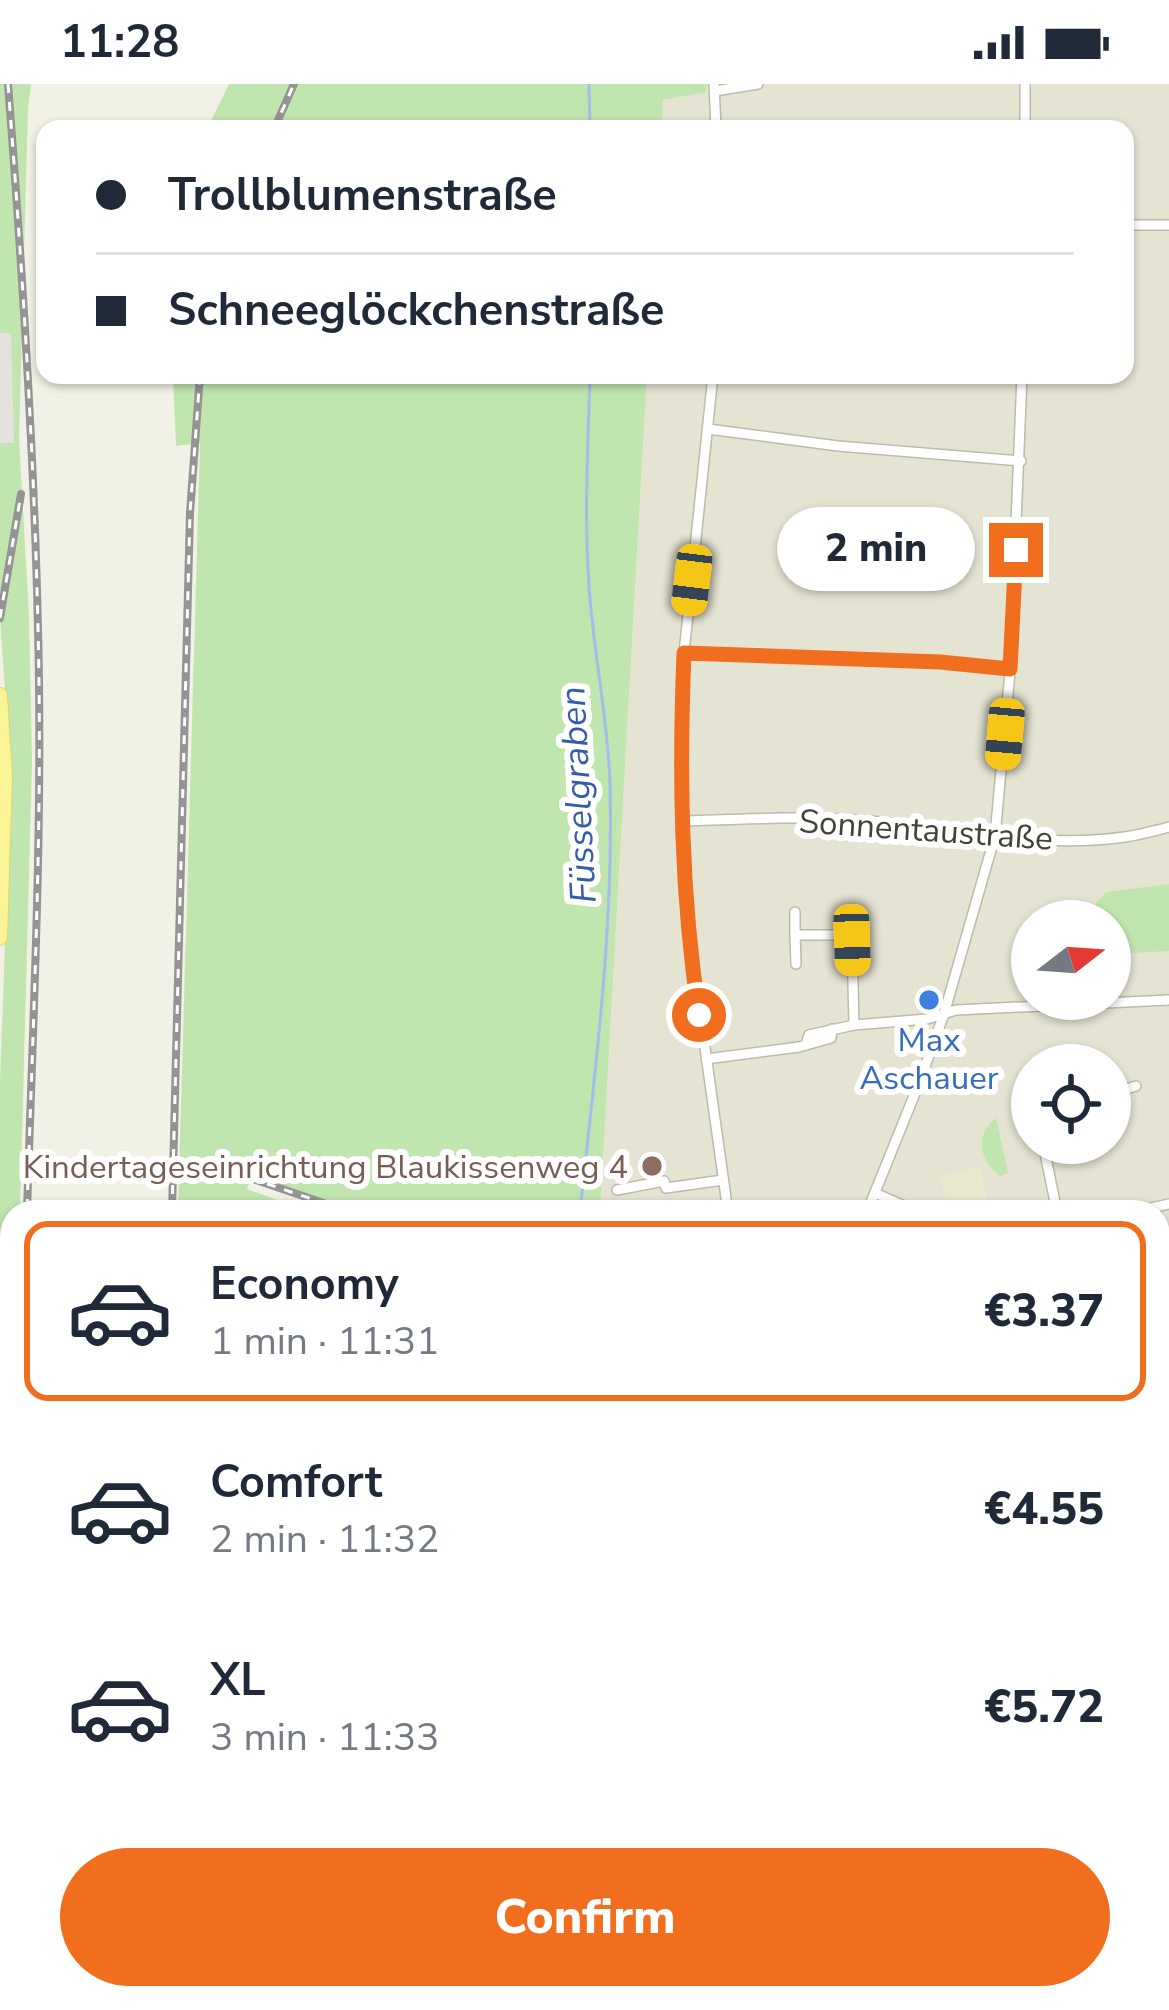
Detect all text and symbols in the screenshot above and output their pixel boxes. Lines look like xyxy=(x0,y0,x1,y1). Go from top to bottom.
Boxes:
text: 11:28 xyxy=(60,12,179,73)
text: Trollblumenstraße xyxy=(168,165,557,226)
text: Schneeglöckchenstraße xyxy=(168,280,664,341)
callout: 2 min xyxy=(776,508,974,592)
text: 2 min xyxy=(825,522,927,575)
route end xyxy=(989,523,1043,577)
car xyxy=(670,542,714,618)
water label: Füsselgraben xyxy=(548,685,609,905)
car xyxy=(984,697,1026,771)
street label: Sonnentaustraße xyxy=(798,799,1054,862)
north arrow xyxy=(1011,900,1131,1020)
map controls xyxy=(1011,900,1131,1164)
car xyxy=(833,903,871,977)
marker: Max Aschauer xyxy=(916,987,942,1013)
route start xyxy=(672,988,726,1042)
place label: Max Aschauer xyxy=(859,1018,999,1101)
button: locate xyxy=(1011,1044,1131,1164)
place label: Kindertageseinrichtung Blaukissenweg 4 xyxy=(23,1145,628,1190)
marker: Kindertageseinrichtung Blaukissenweg 4 xyxy=(639,1153,665,1179)
text: Economy xyxy=(210,1254,399,1315)
icon: car xyxy=(66,1257,174,1365)
text: €3.37 xyxy=(984,1281,1104,1342)
text: 1 min · 11:31 xyxy=(210,1315,439,1368)
text: Comfort xyxy=(210,1452,382,1513)
icon: car xyxy=(66,1455,174,1563)
text: €4.55 xyxy=(984,1479,1104,1540)
text: 2 min · 11:32 xyxy=(210,1513,439,1566)
text: XL xyxy=(210,1650,266,1711)
icon: car xyxy=(66,1653,174,1761)
text: €5.72 xyxy=(984,1677,1104,1738)
text: 3 min · 11:33 xyxy=(210,1711,439,1764)
button: Confirm xyxy=(60,1848,1110,1986)

